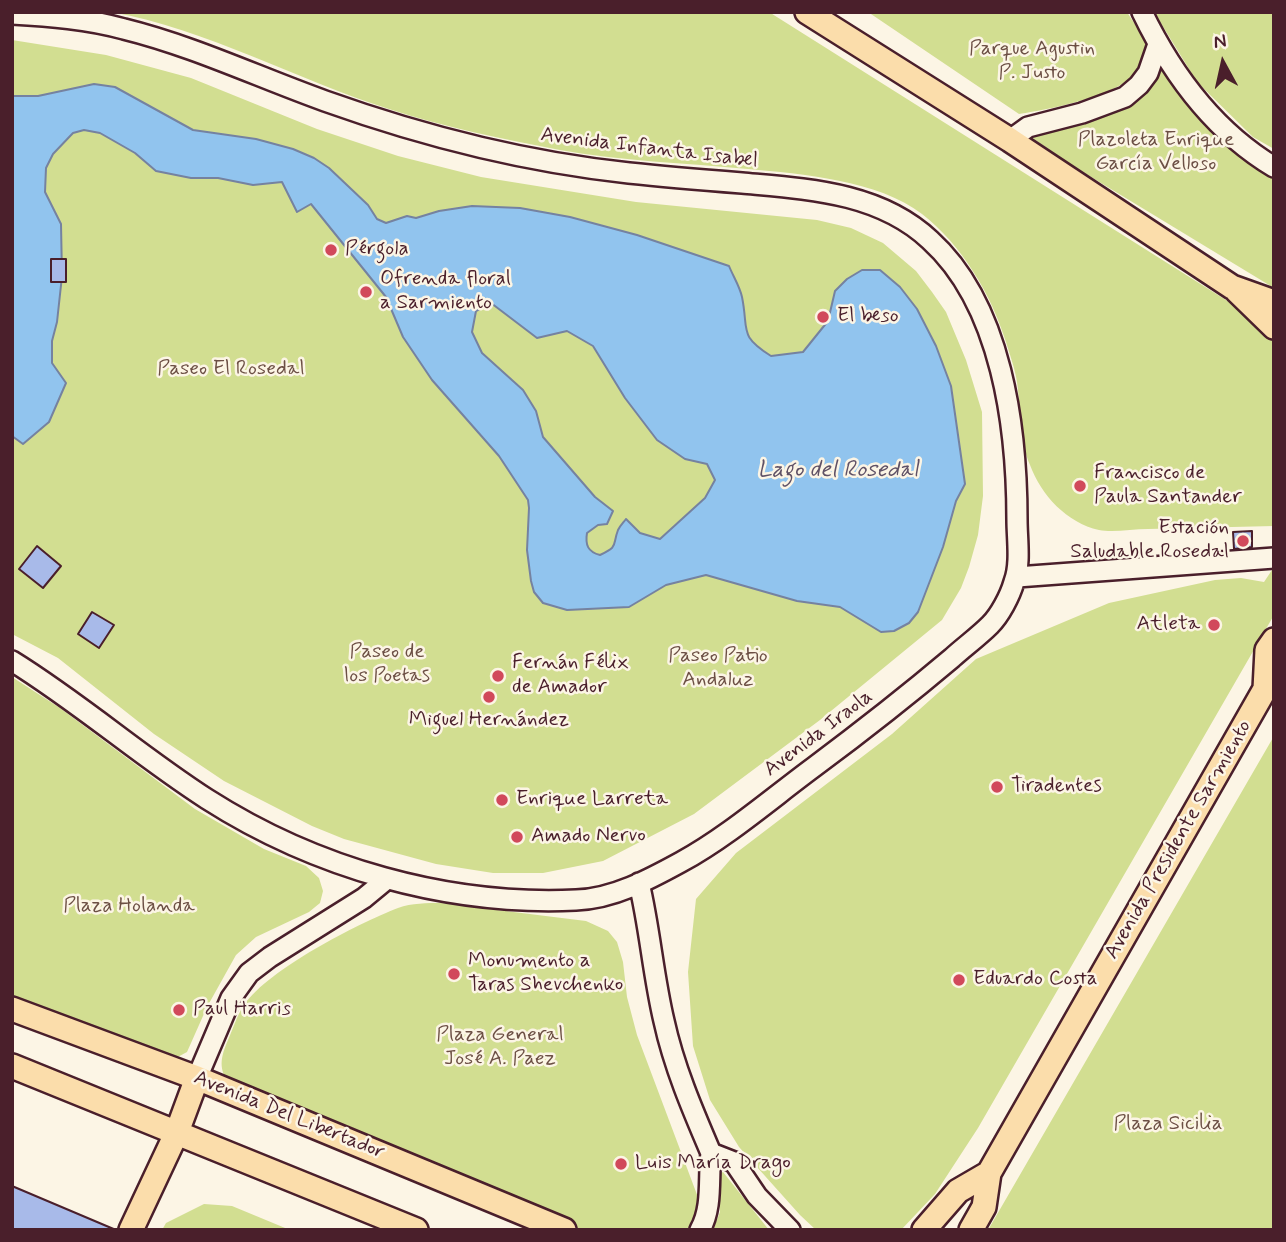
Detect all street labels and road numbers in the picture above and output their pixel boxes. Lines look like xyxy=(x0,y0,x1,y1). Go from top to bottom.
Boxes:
street label: Avenida Infanta Isabel xyxy=(539,123,759,175)
street label: Avenida Iraola xyxy=(760,685,878,783)
street label: Avenida Presidente Sarmiento xyxy=(1100,716,1258,964)
street label: Avenida Del Libertador xyxy=(190,1066,388,1166)

